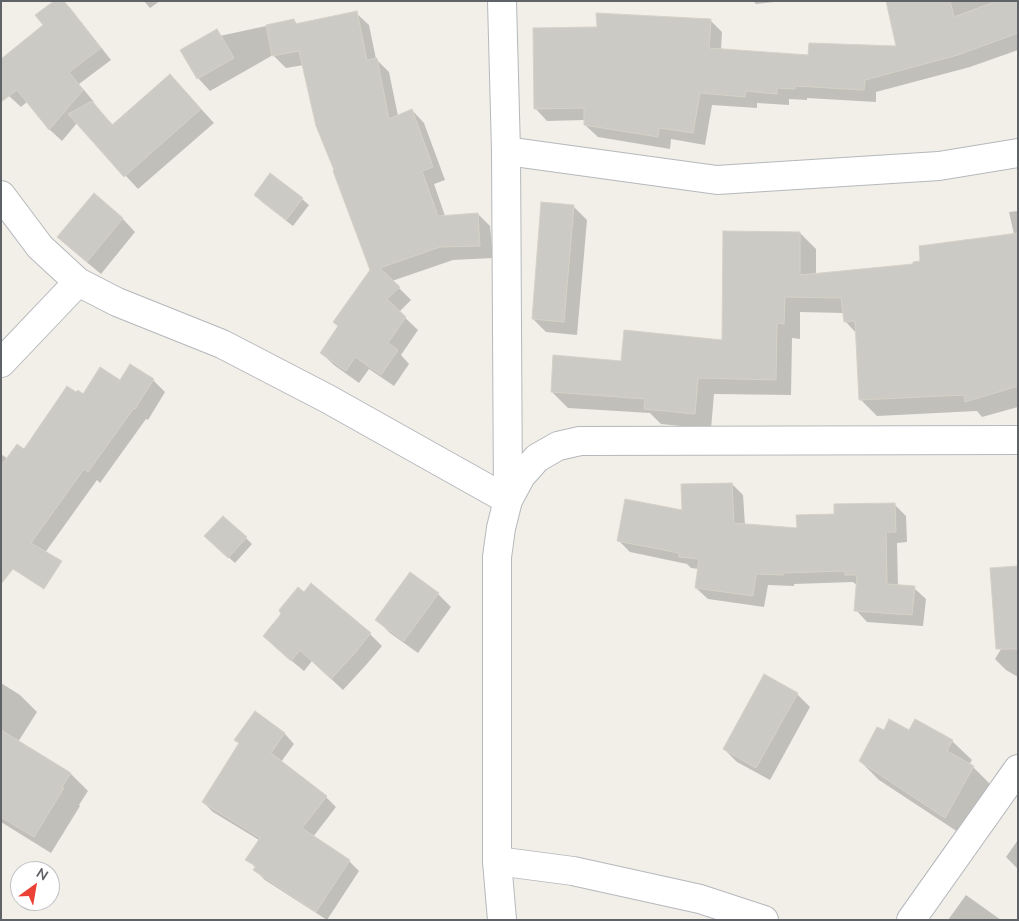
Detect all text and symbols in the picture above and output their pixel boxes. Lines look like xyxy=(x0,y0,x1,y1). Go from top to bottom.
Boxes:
north arrow xyxy=(10,861,60,911)
text: N xyxy=(33,864,52,885)

